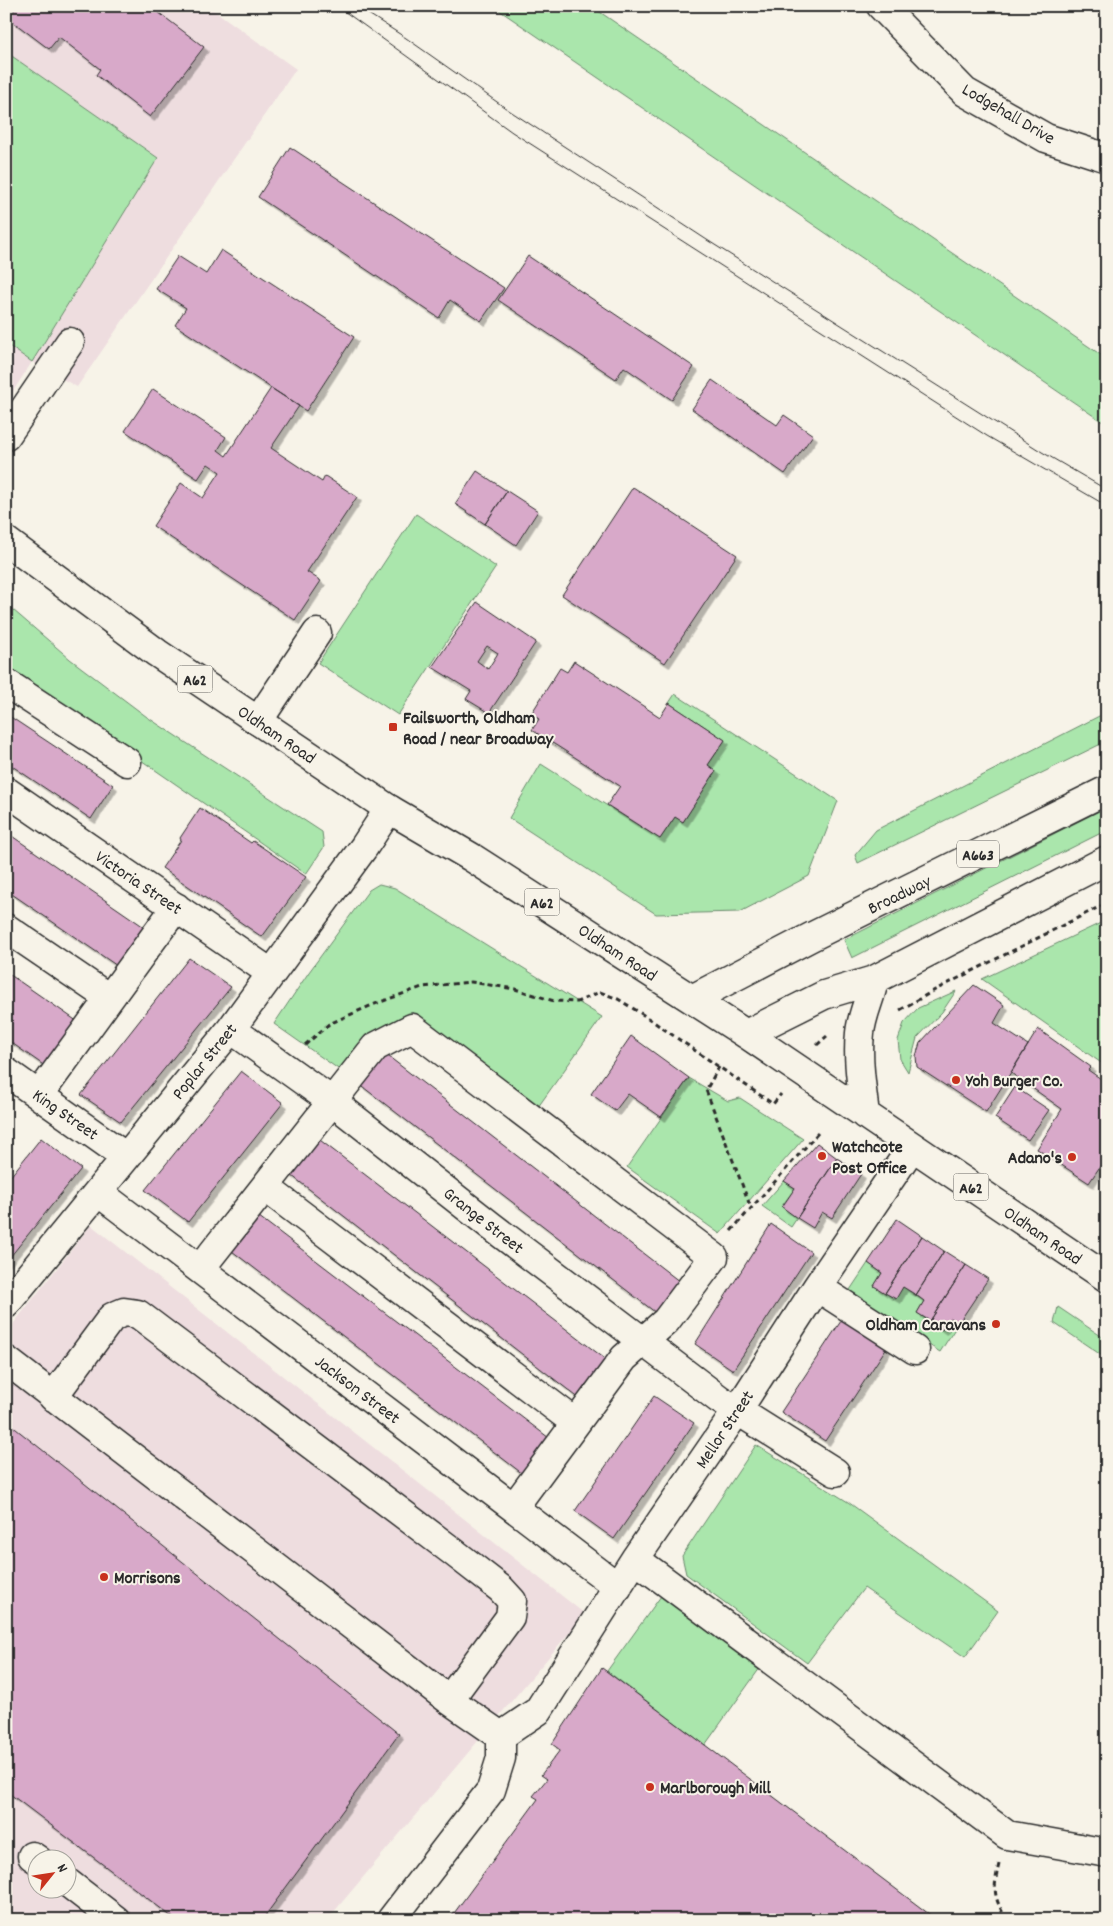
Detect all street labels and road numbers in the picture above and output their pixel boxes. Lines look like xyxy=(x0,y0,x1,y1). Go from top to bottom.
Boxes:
street label: Lodgehall Drive xyxy=(957,78,1059,152)
road number: A62 xyxy=(178,666,212,692)
street label: Oldham Road xyxy=(231,701,320,772)
road number: A663 xyxy=(957,841,999,868)
street label: Victoria Street xyxy=(89,846,186,923)
street label: Broadway xyxy=(864,870,937,922)
road number: A62 xyxy=(524,889,560,916)
street label: Oldham Road xyxy=(572,919,661,989)
street label: Poplar Street xyxy=(167,1019,245,1106)
street label: King Street xyxy=(26,1084,103,1148)
road number: A62 xyxy=(954,1174,988,1200)
street label: Grange Street xyxy=(437,1183,528,1262)
street label: Oldham Road xyxy=(997,1202,1086,1273)
street label: Jackson Street xyxy=(308,1351,405,1432)
street label: Mellor Street xyxy=(691,1386,762,1475)

